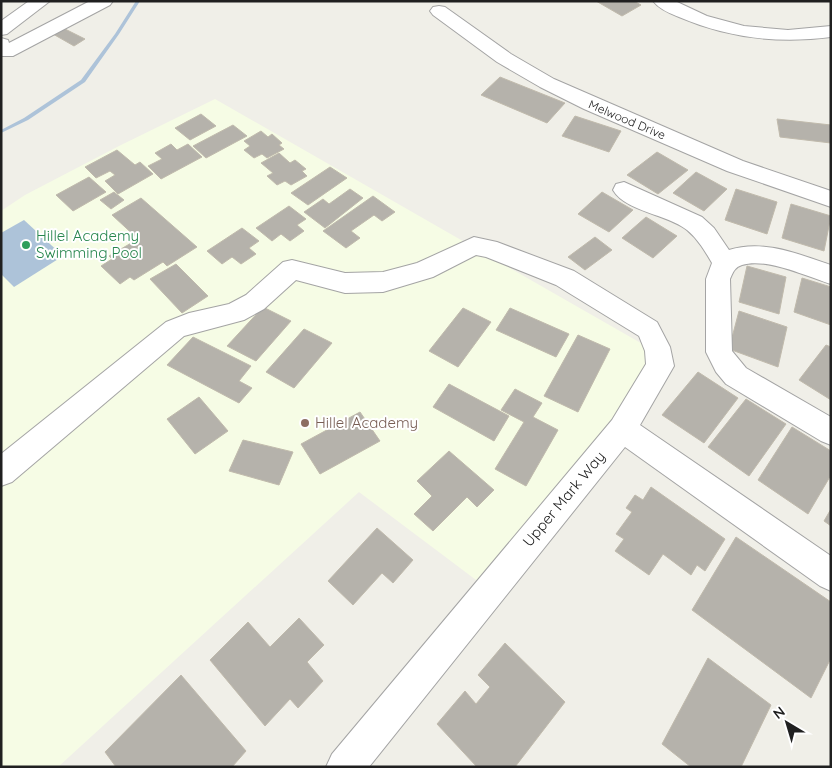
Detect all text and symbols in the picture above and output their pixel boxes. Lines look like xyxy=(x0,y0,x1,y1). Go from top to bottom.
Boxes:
street label: Melwood Drive xyxy=(586,97,668,143)
place label: Hillel Academy Swimming Pool xyxy=(36,226,142,262)
marker: Hillel Academy Swimming Pool xyxy=(20,239,32,251)
place label: Hillel Academy xyxy=(315,413,418,432)
marker: Hillel Academy xyxy=(299,417,311,429)
street label: Upper Mark Way xyxy=(518,447,609,550)
north arrow xyxy=(762,698,812,748)
text: N xyxy=(769,702,789,723)

